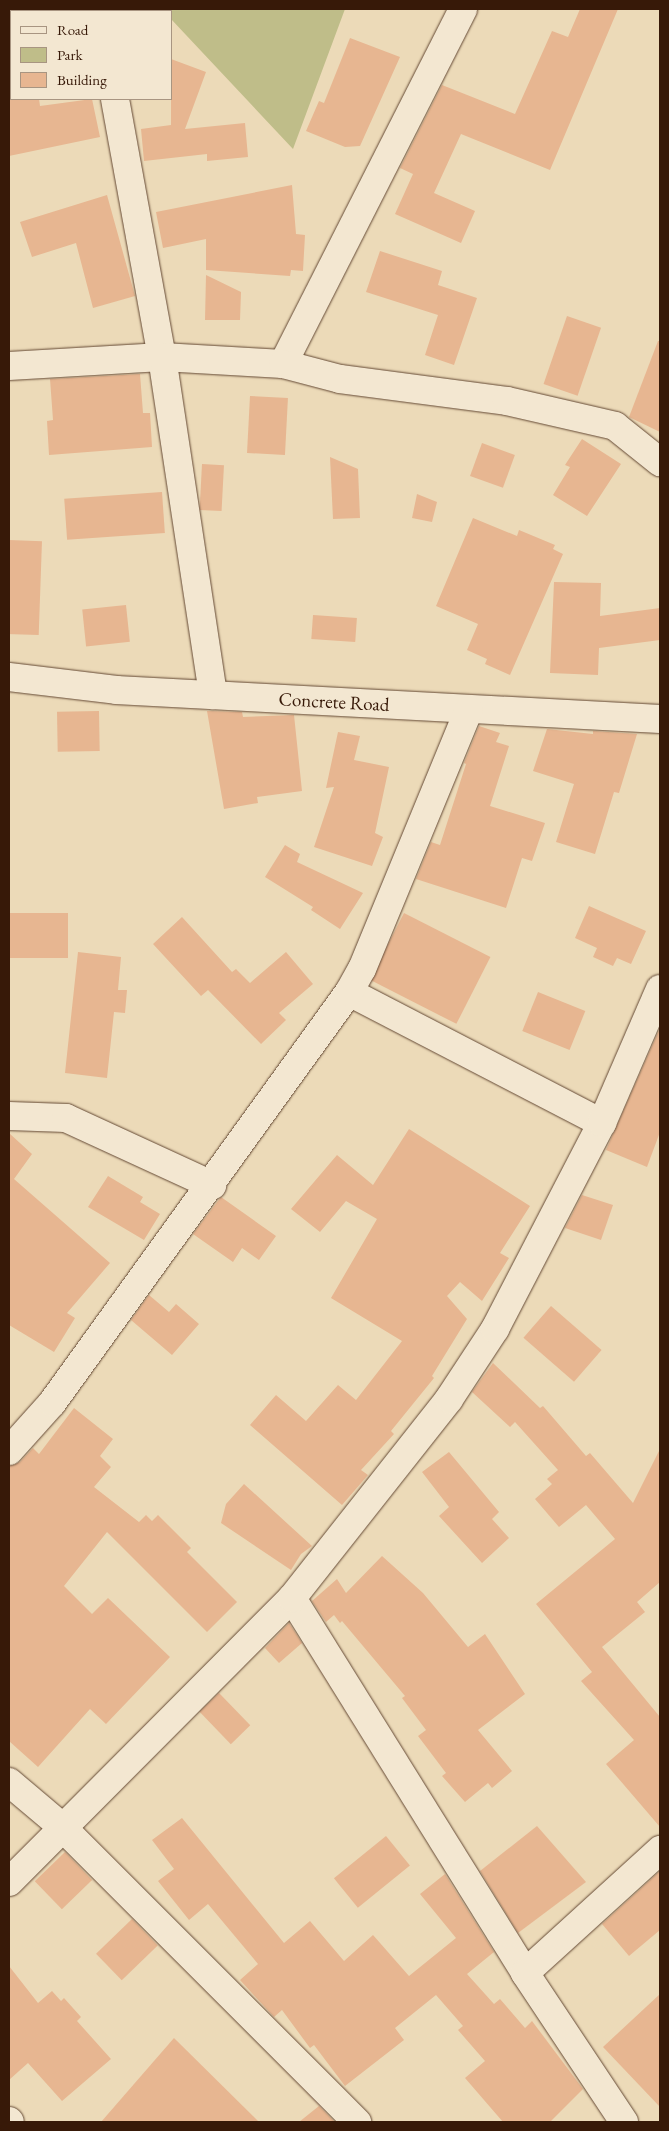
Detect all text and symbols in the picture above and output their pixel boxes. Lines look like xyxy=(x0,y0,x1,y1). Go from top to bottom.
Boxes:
legend xyxy=(10,10,172,100)
text: Road xyxy=(57,20,88,39)
text: Park xyxy=(57,45,83,64)
text: Building xyxy=(57,70,107,89)
street label: Concrete Road xyxy=(278,688,390,716)

